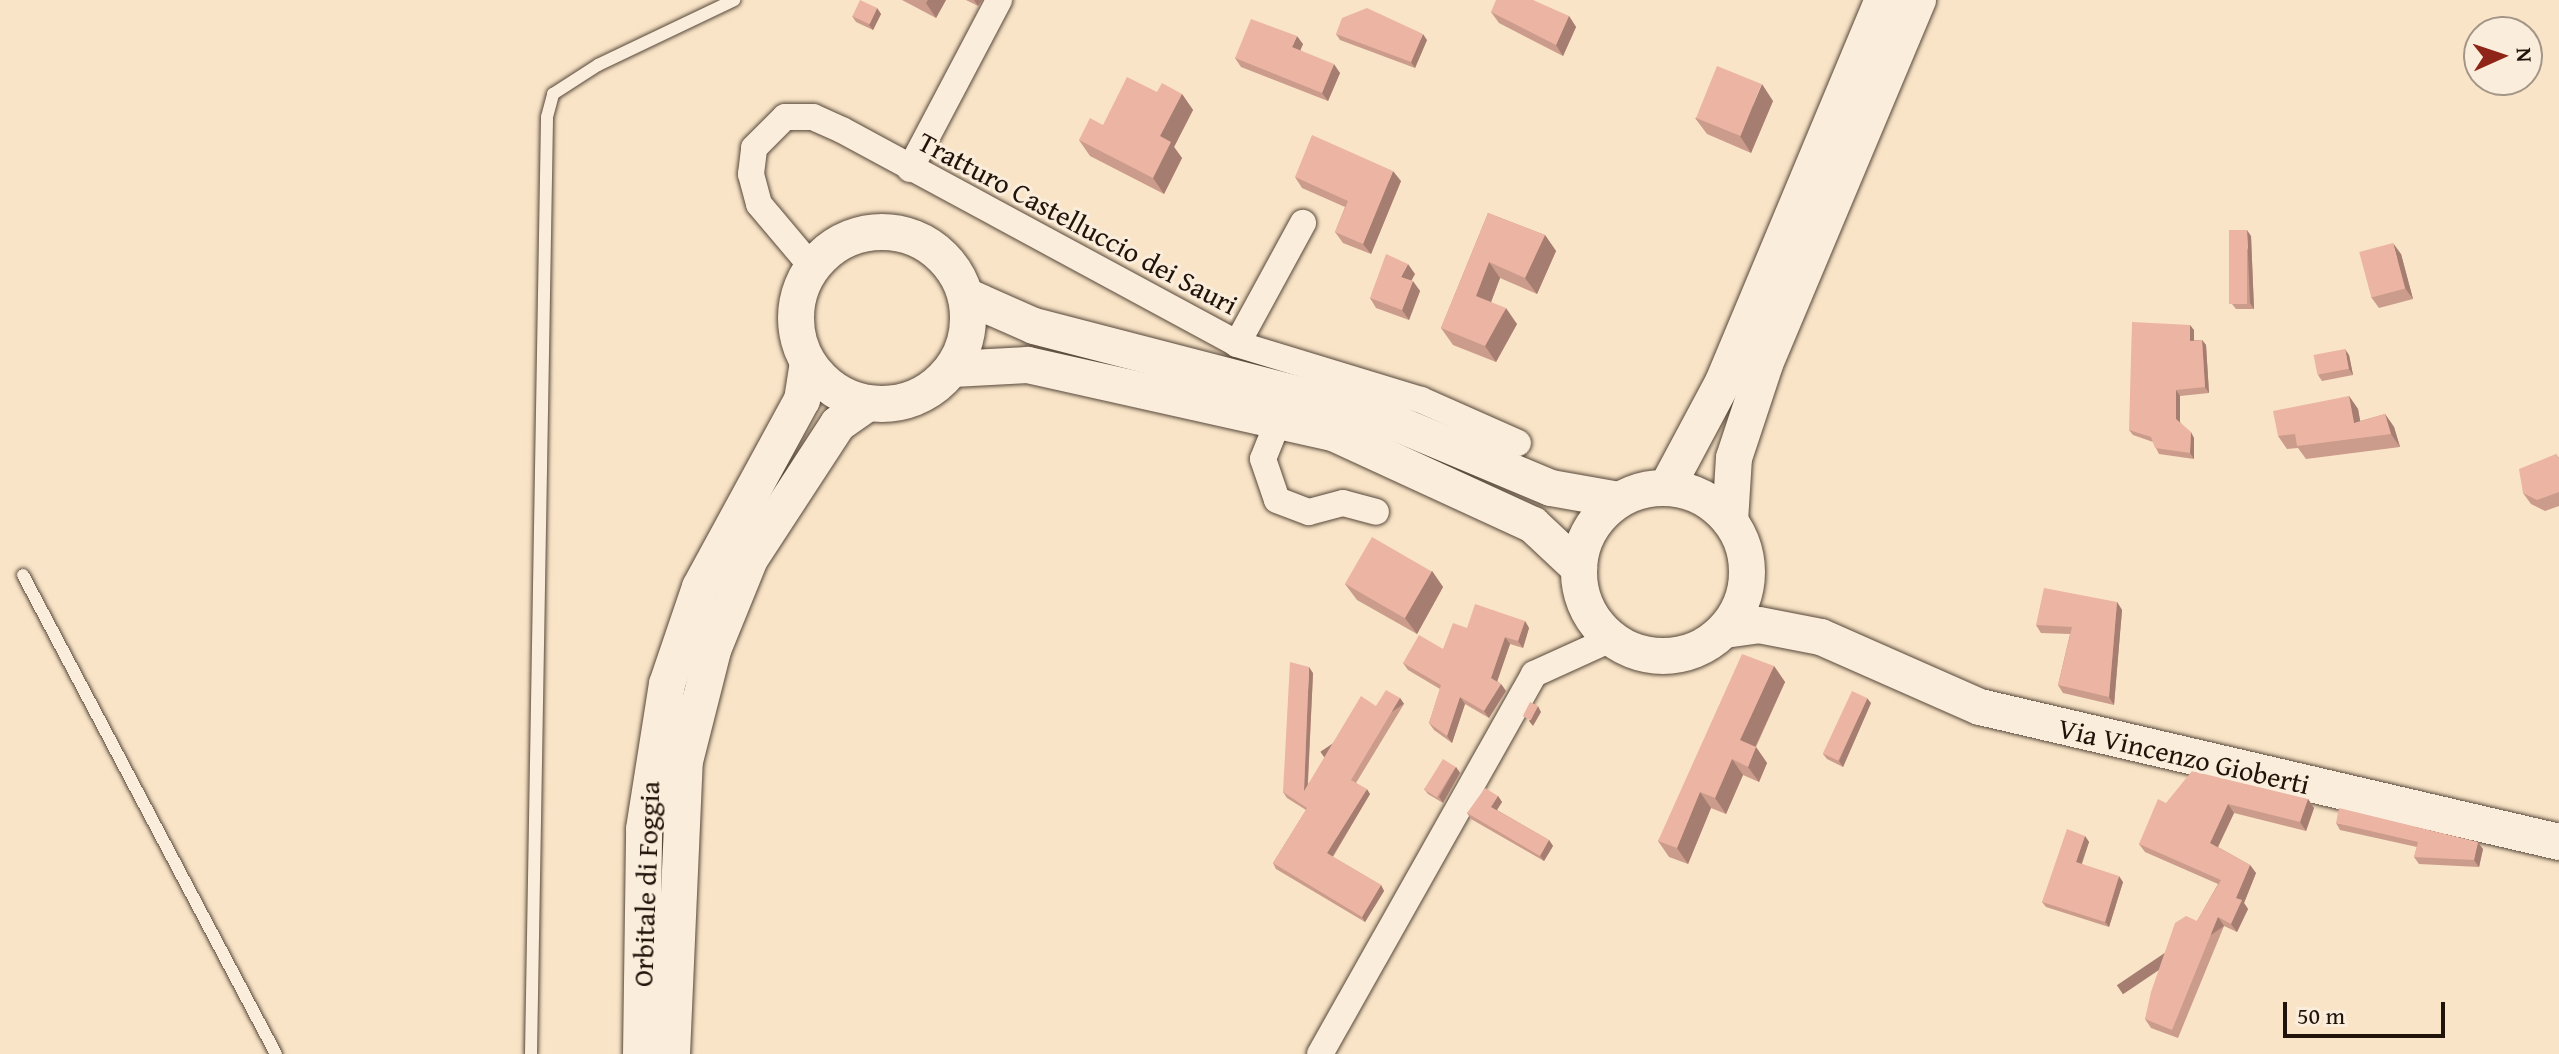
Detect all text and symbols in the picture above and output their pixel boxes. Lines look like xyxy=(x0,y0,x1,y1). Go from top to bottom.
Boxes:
north arrow xyxy=(2463,16,2543,96)
text: N xyxy=(2509,47,2541,63)
street label: Tratturo Castelluccio dei Sauri xyxy=(913,124,1243,322)
street label: Via Vincenzo Gioberti xyxy=(2055,711,2313,801)
street label: Orbitale di Foggia xyxy=(626,780,666,988)
scale bar xyxy=(2287,986,2449,1036)
text: 50 m xyxy=(2297,998,2345,1033)

